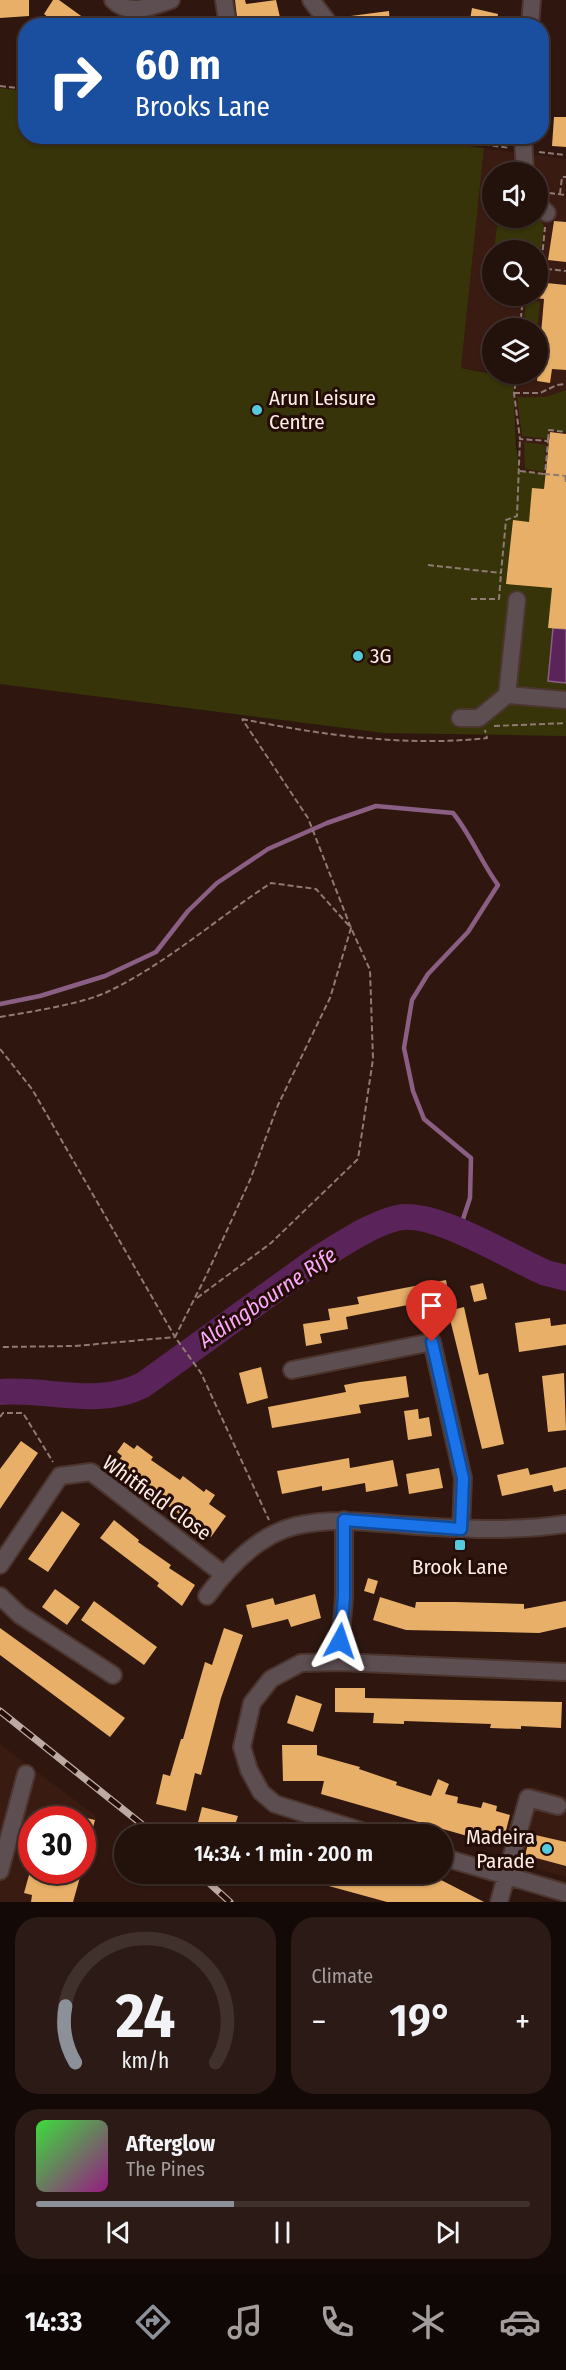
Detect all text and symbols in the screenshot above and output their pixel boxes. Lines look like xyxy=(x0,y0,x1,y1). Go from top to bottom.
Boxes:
text: 60 m xyxy=(135,40,221,90)
icon: right xyxy=(36,42,114,120)
text: Brooks Lane xyxy=(135,91,270,123)
map controls xyxy=(482,162,548,384)
button: sound xyxy=(482,162,548,228)
button: search xyxy=(482,240,548,306)
button: layers xyxy=(482,318,548,384)
place label: Arun Leisure Centre xyxy=(269,385,376,435)
marker: Arun Leisure Centre xyxy=(250,403,264,417)
place label: 3G xyxy=(370,643,392,669)
marker: 3G xyxy=(351,649,365,663)
water label: Aldingbourne Rife xyxy=(192,1241,341,1354)
pin xyxy=(406,1280,457,1342)
icon: arrive xyxy=(415,1289,448,1322)
street label: Whitfield Close xyxy=(97,1450,217,1546)
marker: Brook Lane xyxy=(453,1538,467,1552)
place label: Brook Lane xyxy=(412,1554,508,1580)
position arrow xyxy=(308,1609,372,1673)
speed limit sign: 30 xyxy=(18,1806,96,1884)
place label: Madeira Parade xyxy=(466,1824,535,1874)
text: 14:34 · 1 min · 200 m xyxy=(194,1840,373,1867)
marker: Madeira Parade xyxy=(540,1842,554,1856)
text: Climate xyxy=(312,1964,373,1988)
text: 24 xyxy=(114,1979,175,2054)
text: 19° xyxy=(389,1994,452,2048)
text: − xyxy=(312,2002,326,2042)
text: + xyxy=(515,2002,530,2042)
text: km/h xyxy=(121,2048,169,2074)
text: Afterglow xyxy=(126,2130,215,2157)
text: The Pines xyxy=(126,2157,205,2181)
icon: previous xyxy=(102,2216,135,2249)
icon: pause xyxy=(266,2216,299,2249)
icon: next xyxy=(431,2216,464,2249)
icon: directions xyxy=(132,2301,174,2343)
icon: music xyxy=(224,2301,266,2343)
icon: phone xyxy=(316,2301,358,2343)
icon: climate xyxy=(407,2301,449,2343)
icon: car xyxy=(499,2301,541,2343)
text: 14:33 xyxy=(25,2306,82,2338)

